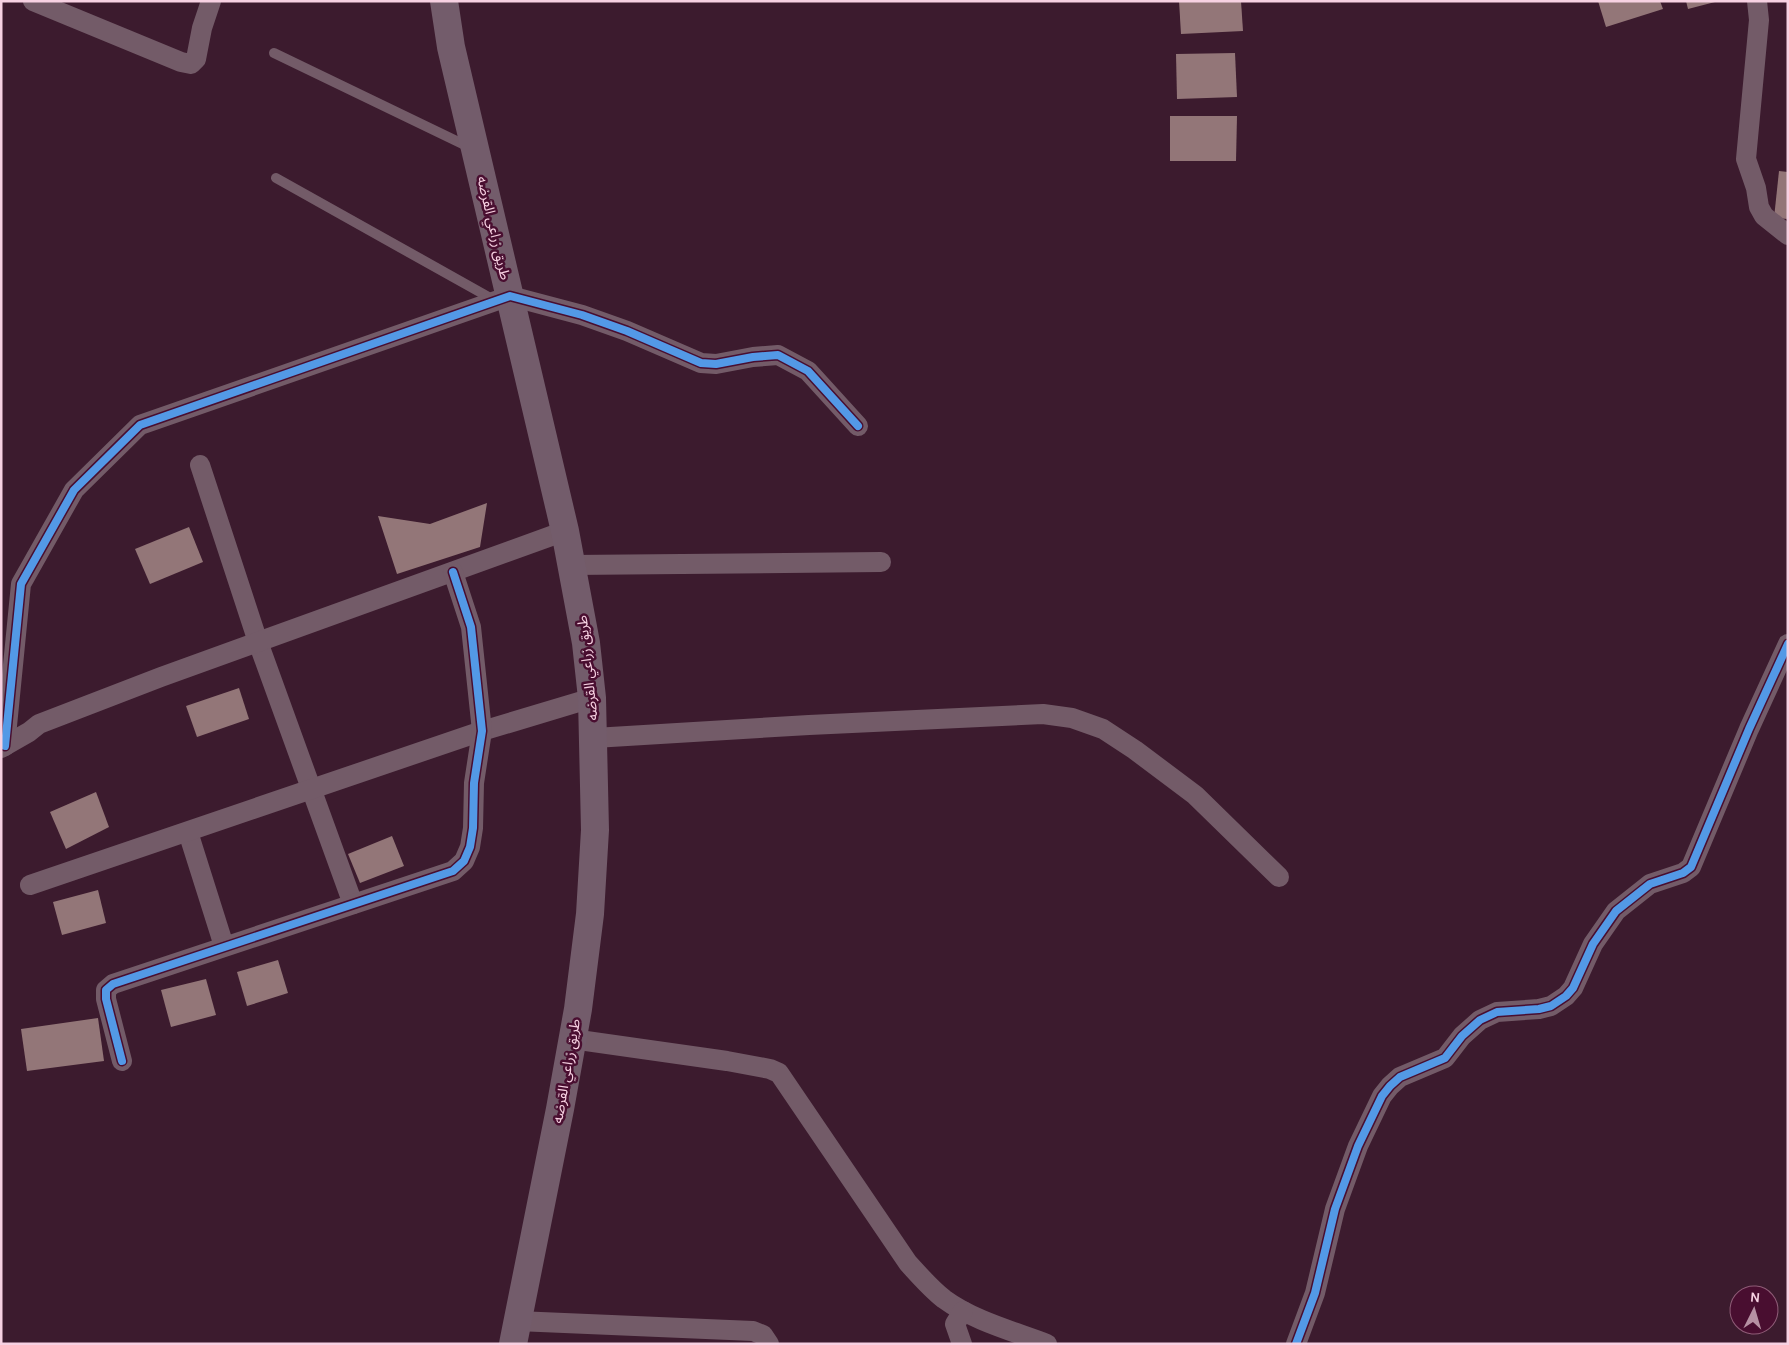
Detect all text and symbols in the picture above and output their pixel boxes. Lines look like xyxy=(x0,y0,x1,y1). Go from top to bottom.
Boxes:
street label: طريق زراعي القرضه xyxy=(471,175,514,282)
street label: طريق زراعي القرضه xyxy=(574,614,604,721)
street label: طريق زراعي القرضه xyxy=(549,1018,586,1125)
north arrow xyxy=(1729,1285,1779,1335)
text: N xyxy=(1749,1289,1761,1306)

